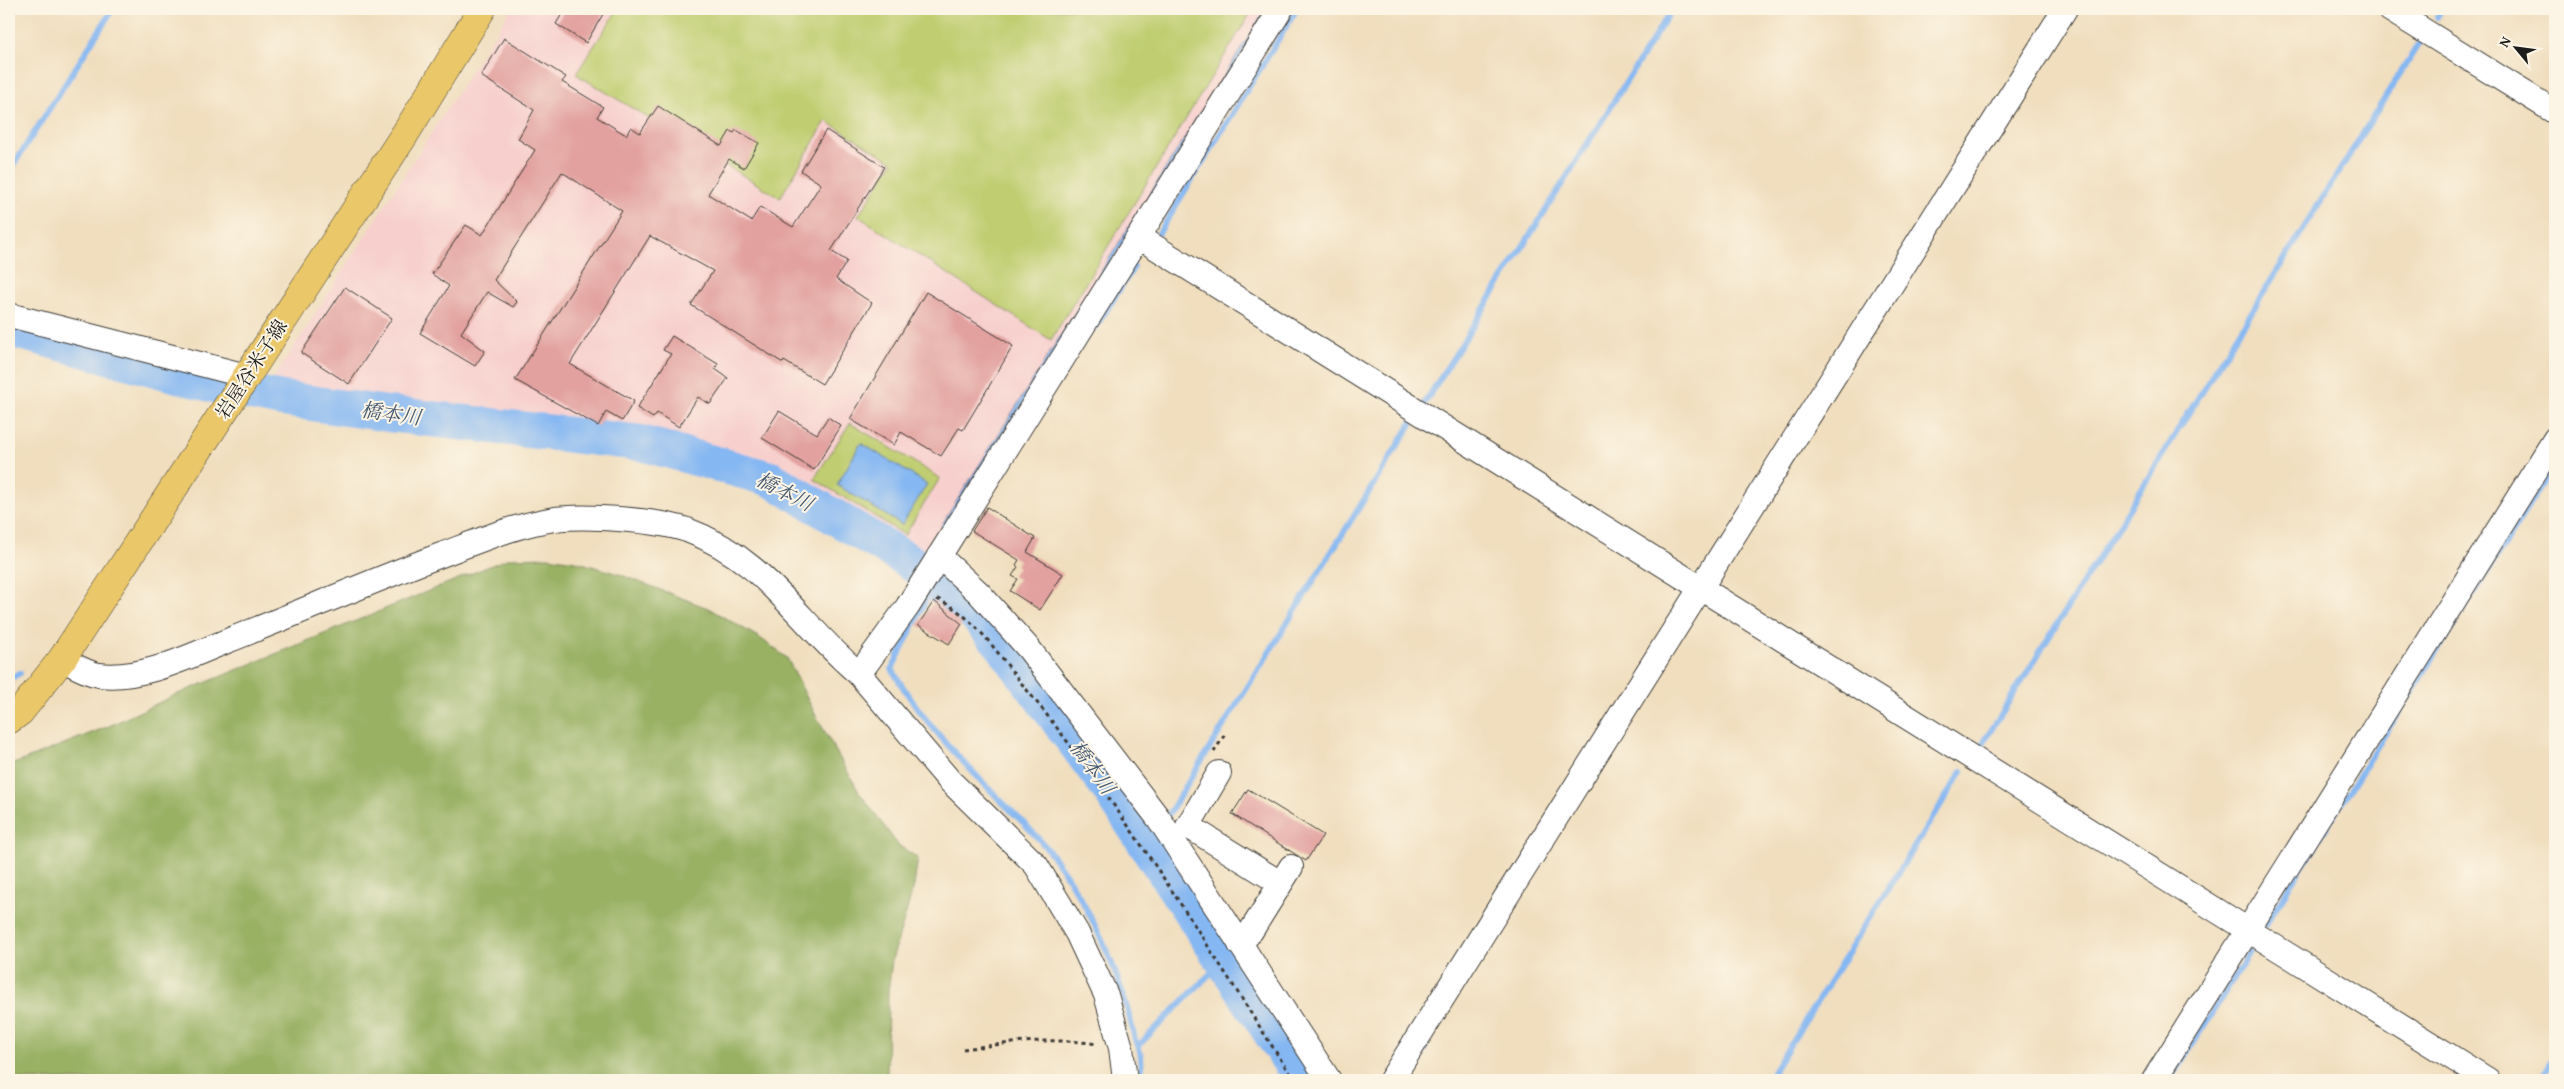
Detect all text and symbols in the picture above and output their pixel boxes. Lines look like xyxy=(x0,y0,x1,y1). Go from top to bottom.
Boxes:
north arrow xyxy=(2492,22,2542,72)
text: N xyxy=(2494,32,2516,51)
street label: 岩屋谷米子線 xyxy=(208,314,294,424)
water label: 橋本川 xyxy=(359,394,425,432)
water label: 橋本川 xyxy=(752,464,820,518)
water label: 橋本川 xyxy=(1064,734,1124,801)

